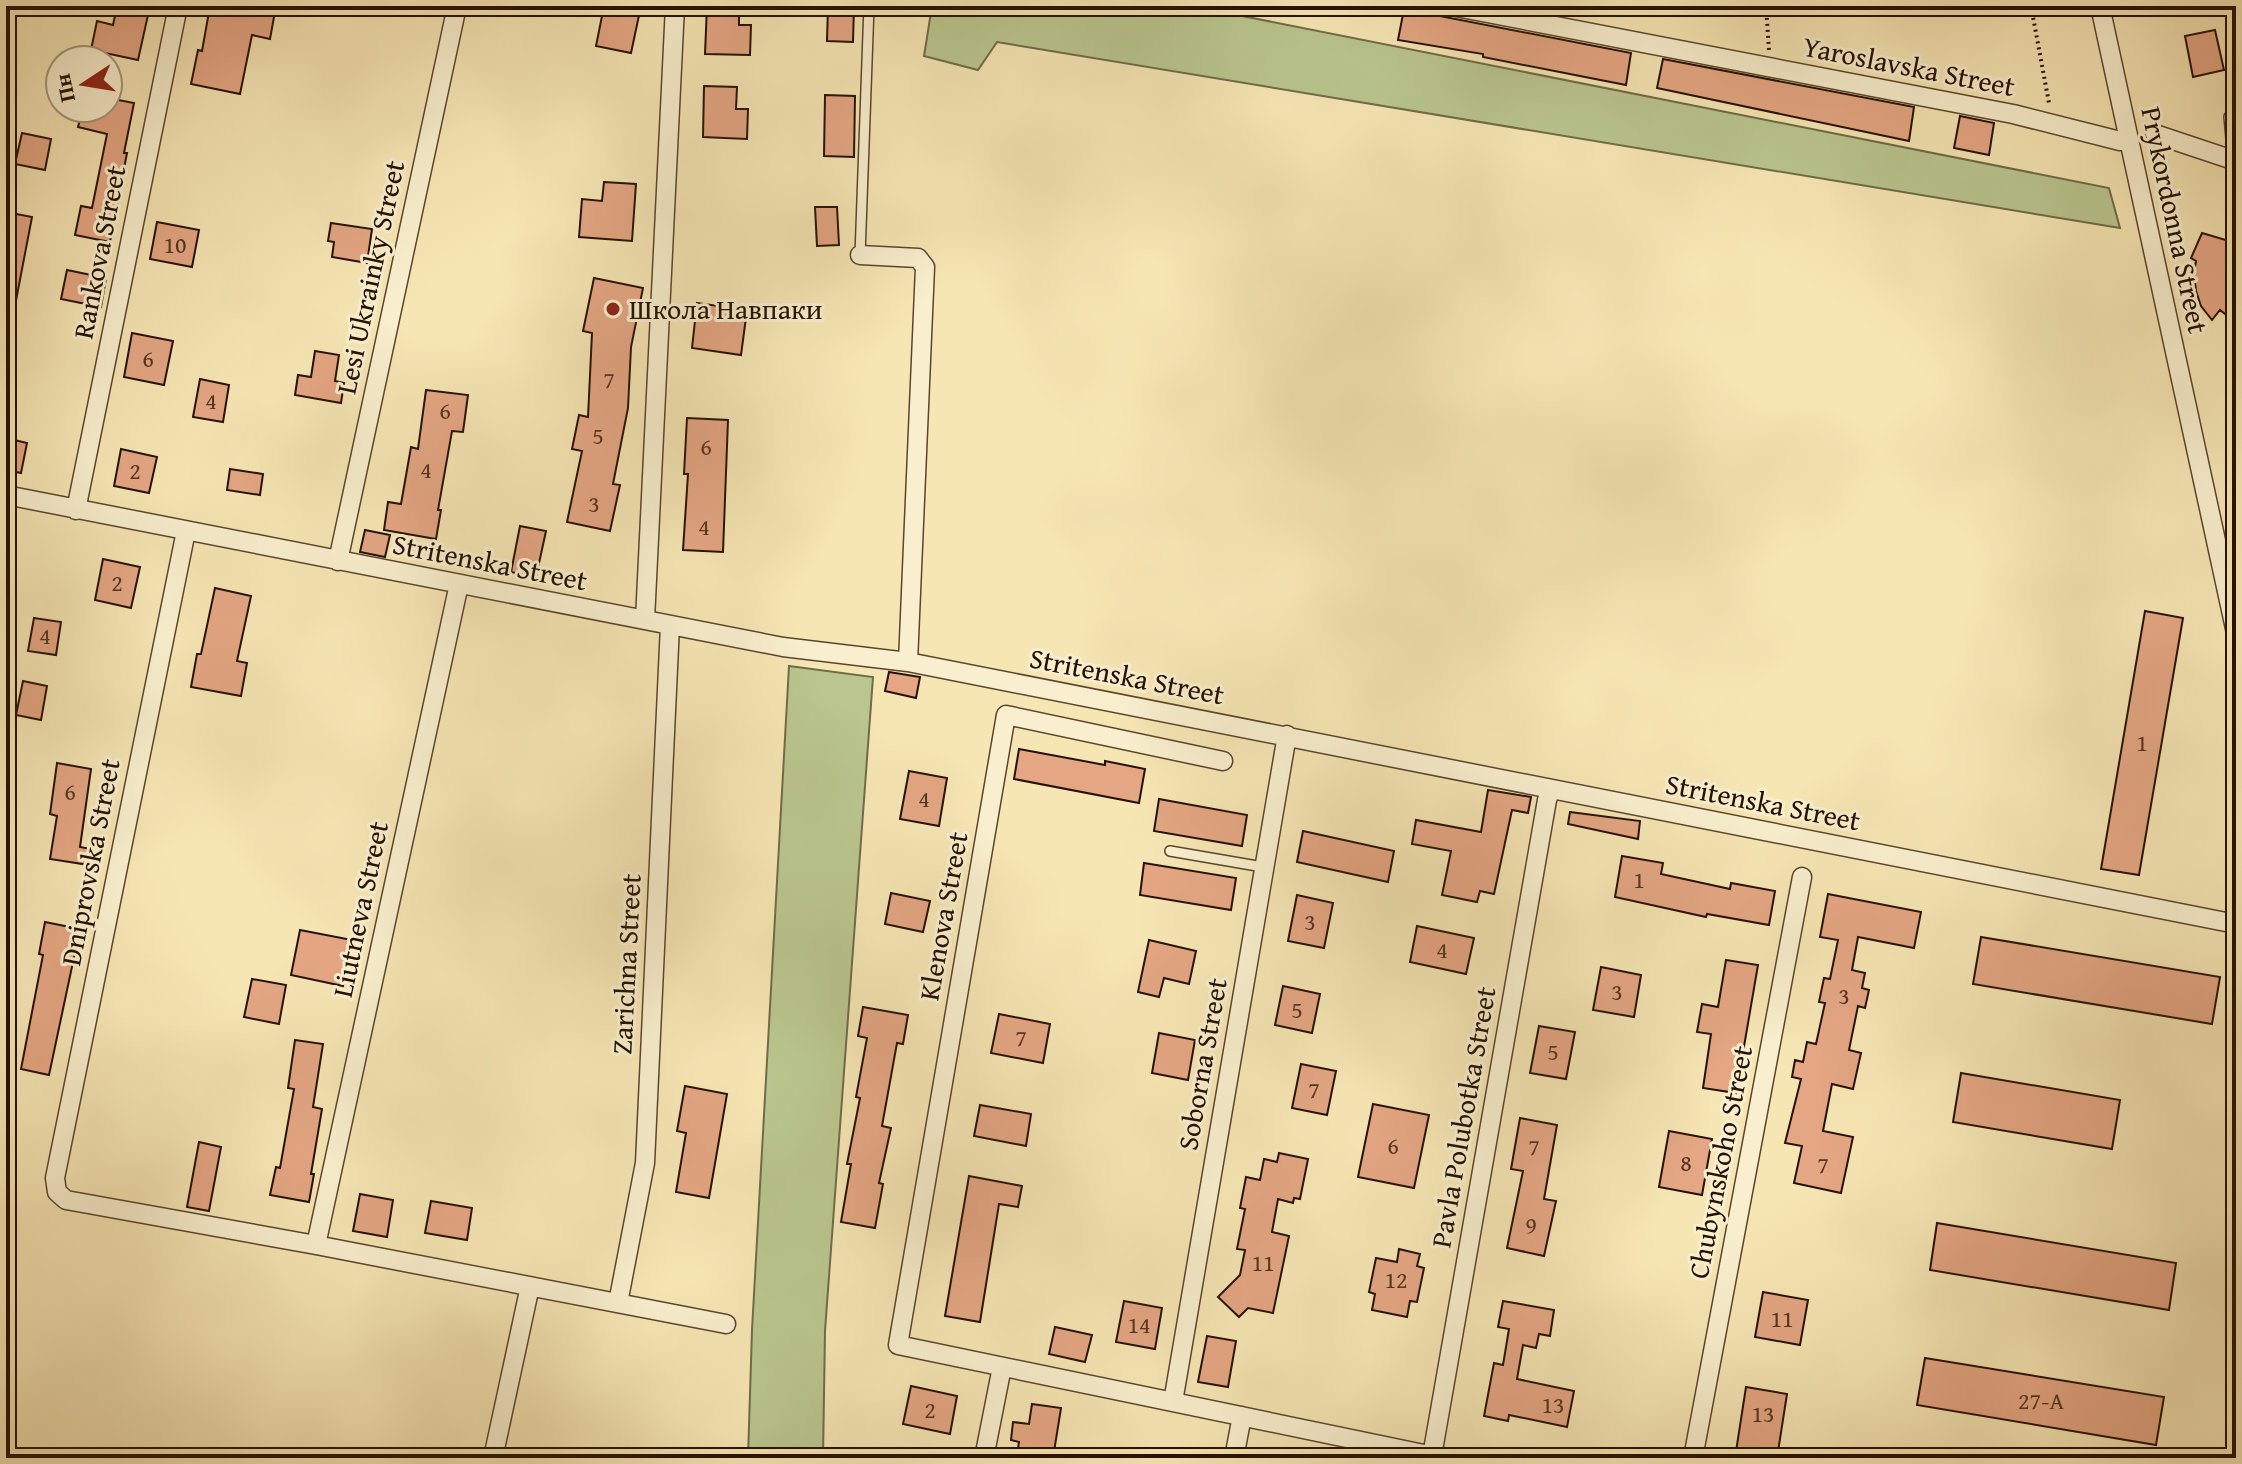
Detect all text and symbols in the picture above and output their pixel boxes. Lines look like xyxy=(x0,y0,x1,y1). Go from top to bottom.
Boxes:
street label: Yaroslavska Street xyxy=(1800,25,2019,106)
north arrow xyxy=(44,44,124,124)
text: Пн xyxy=(46,71,83,105)
street label: Prykordonna Street xyxy=(2131,103,2220,337)
street label: Lesi Ukrainky Street xyxy=(325,156,414,397)
street label: Rankova Street xyxy=(62,161,135,342)
house number: 10 xyxy=(163,227,187,262)
place label: Школа Навпаки xyxy=(629,288,822,329)
marker: Школа Навпаки xyxy=(604,300,622,318)
house number: 6 xyxy=(142,341,154,376)
house number: 7 xyxy=(603,362,615,397)
house number: 4 xyxy=(205,383,217,418)
house number: 6 xyxy=(439,393,451,428)
house number: 5 xyxy=(592,418,604,453)
house number: 6 xyxy=(700,429,712,464)
house number: 4 xyxy=(420,452,432,487)
house number: 2 xyxy=(129,453,141,488)
house number: 3 xyxy=(588,486,600,521)
house number: 4 xyxy=(698,509,710,544)
street label: Stritenska Street xyxy=(389,523,591,600)
house number: 2 xyxy=(111,565,123,600)
house number: 4 xyxy=(39,618,51,653)
street label: Stritenska Street xyxy=(1026,637,1228,714)
house number: 1 xyxy=(2136,725,2148,760)
street label: Dniprovska Street xyxy=(49,755,130,969)
street label: Stritenska Street xyxy=(1662,763,1864,840)
house number: 6 xyxy=(64,774,76,809)
house number: 4 xyxy=(918,781,930,816)
street label: Liutneva Street xyxy=(321,817,398,1001)
street label: Klenova Street xyxy=(908,828,978,1003)
house number: 1 xyxy=(1633,862,1645,897)
street label: Zarichna Street xyxy=(600,872,651,1056)
house number: 3 xyxy=(1304,904,1316,939)
house number: 4 xyxy=(1436,932,1448,967)
street label: Soborna Street xyxy=(1166,974,1237,1153)
house number: 3 xyxy=(1611,974,1623,1009)
house number: 3 xyxy=(1838,978,1850,1013)
street label: Pavla Polubotka Street xyxy=(1419,983,1506,1251)
house number: 5 xyxy=(1291,992,1303,1027)
house number: 7 xyxy=(1015,1020,1027,1055)
house number: 5 xyxy=(1547,1034,1559,1069)
street label: Chubynskoho Street xyxy=(1677,1042,1762,1282)
house number: 7 xyxy=(1308,1072,1320,1107)
house number: 6 xyxy=(1387,1128,1399,1163)
house number: 7 xyxy=(1528,1129,1540,1164)
house number: 8 xyxy=(1680,1145,1692,1180)
house number: 7 xyxy=(1817,1147,1829,1182)
house number: 9 xyxy=(1525,1207,1537,1242)
house number: 11 xyxy=(1251,1245,1275,1280)
house number: 12 xyxy=(1384,1262,1408,1297)
house number: 11 xyxy=(1770,1301,1794,1336)
house number: 14 xyxy=(1127,1307,1151,1342)
house number: 27-А xyxy=(2018,1383,2064,1418)
house number: 13 xyxy=(1541,1387,1565,1422)
house number: 2 xyxy=(924,1392,936,1427)
house number: 13 xyxy=(1751,1396,1775,1431)

